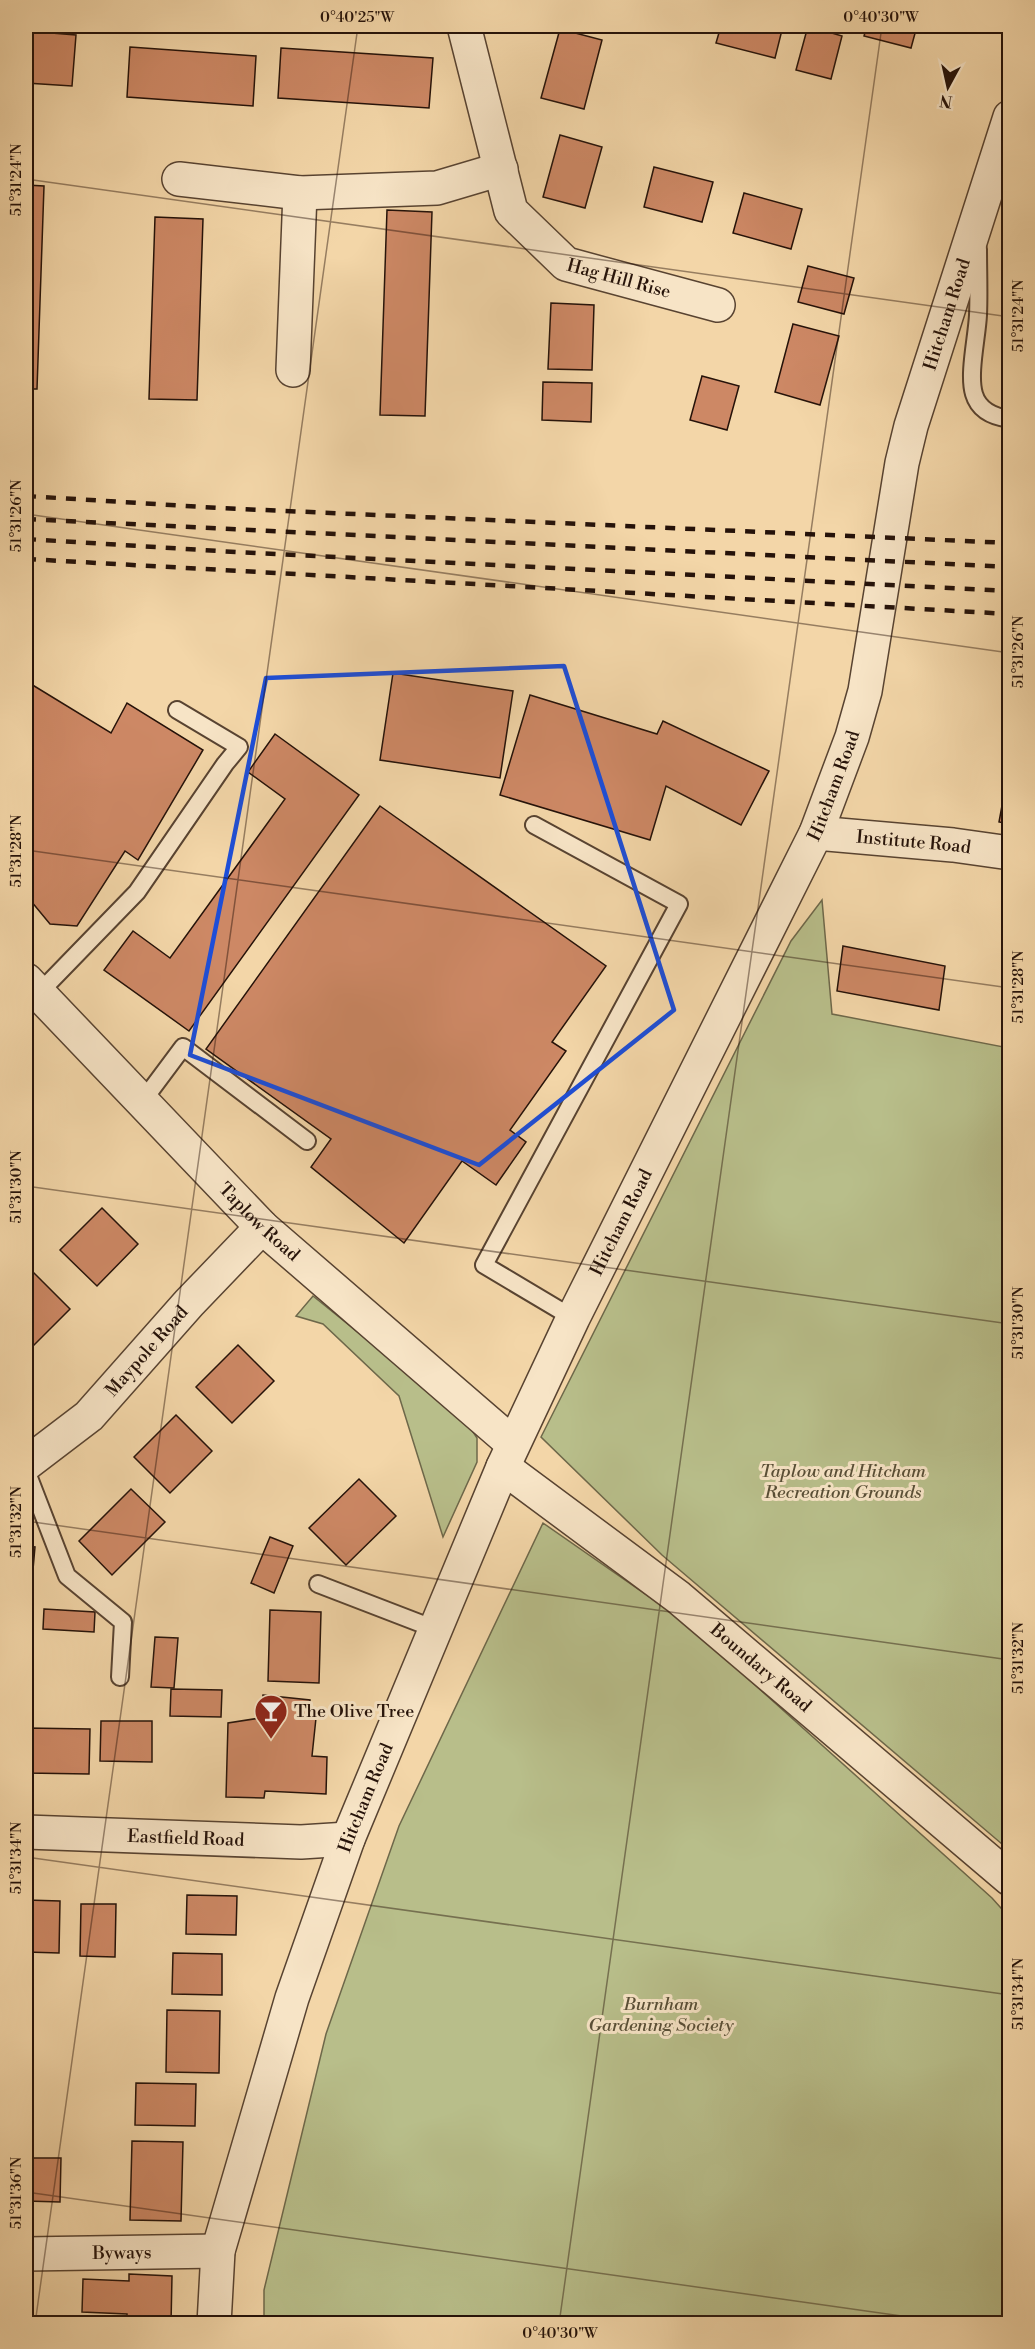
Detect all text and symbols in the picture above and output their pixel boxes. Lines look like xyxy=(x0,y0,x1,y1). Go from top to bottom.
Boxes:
text: 0°40'25"W xyxy=(320,8,394,27)
text: 0°40'30"W xyxy=(843,8,919,27)
north arrow xyxy=(918,57,978,117)
text: N xyxy=(938,90,954,112)
text: 51°31'24"N xyxy=(7,144,26,216)
street label: Hag Hill Rise xyxy=(564,254,673,304)
street label: Hitcham Road xyxy=(919,255,976,373)
text: 51°31'24"N xyxy=(1009,280,1028,352)
text: 51°31'26"N xyxy=(7,480,26,552)
text: 51°31'26"N xyxy=(1009,616,1028,688)
street label: Hitcham Road xyxy=(803,727,865,845)
text: 51°31'28"N xyxy=(7,815,26,887)
street label: Institute Road xyxy=(855,826,973,859)
text: 51°31'28"N xyxy=(1009,951,1028,1023)
text: 51°31'30"N xyxy=(7,1150,26,1224)
street label: Hitcham Road xyxy=(585,1165,658,1280)
street label: Taplow Road xyxy=(213,1178,305,1267)
text: 51°31'30"N xyxy=(1009,1286,1028,1360)
street label: Maypole Road xyxy=(100,1300,194,1402)
park label: Taplow and Hitcham Recreation Grounds xyxy=(760,1460,926,1504)
text: 51°31'32"N xyxy=(7,1486,26,1558)
street label: Boundary Road xyxy=(705,1618,817,1718)
text: 51°31'32"N xyxy=(1009,1622,1028,1694)
bar icon: The Olive Tree xyxy=(253,1693,289,1740)
place label: The Olive Tree xyxy=(294,1700,414,1723)
street label: Hitcham Road xyxy=(333,1739,399,1856)
text: 51°31'34"N xyxy=(7,1822,26,1894)
street label: Eastfield Road xyxy=(127,1825,246,1852)
text: 51°31'34"N xyxy=(1009,1958,1028,2030)
park label: Burnham Gardening Society xyxy=(588,1993,734,2037)
text: 51°31'36"N xyxy=(7,2157,26,2229)
street label: Byways xyxy=(91,2241,152,2265)
text: 0°40'30"W xyxy=(522,2324,598,2343)

